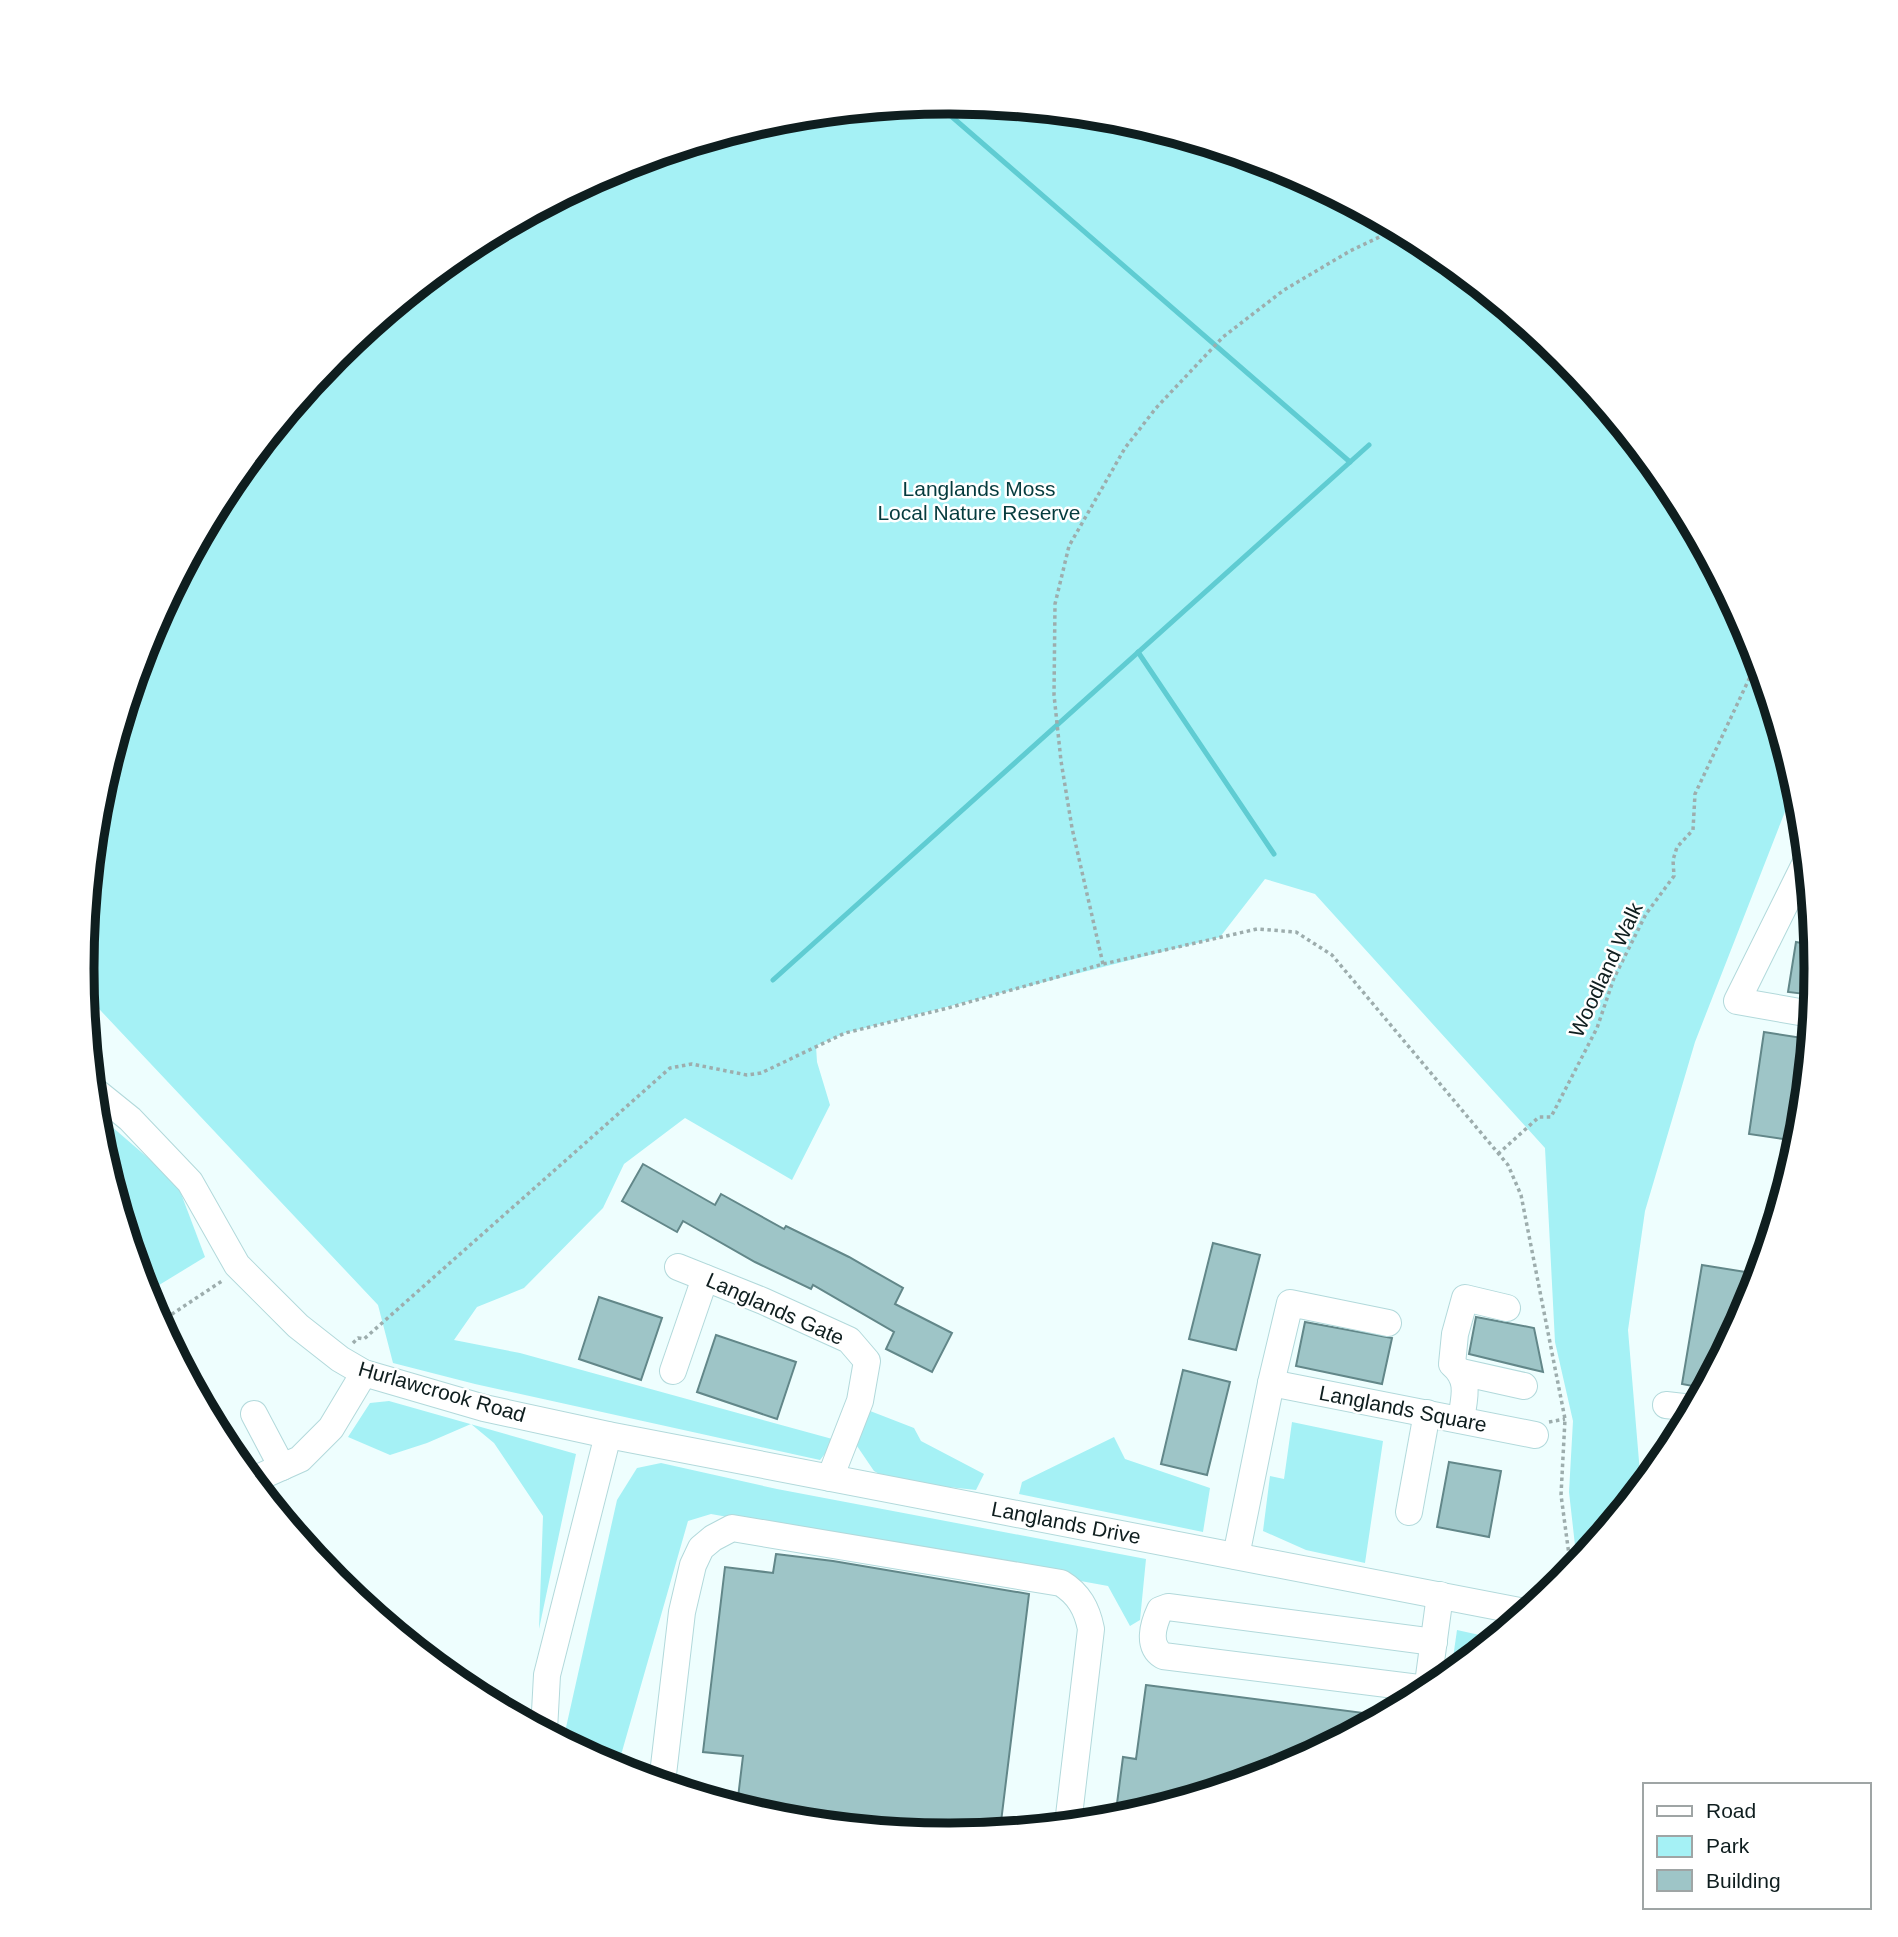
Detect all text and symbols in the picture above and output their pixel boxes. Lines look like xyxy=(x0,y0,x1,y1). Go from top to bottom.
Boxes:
park label: Langlands Moss Local Nature Reserve xyxy=(877,477,1081,524)
street label: Woodland Walk xyxy=(1564,898,1647,1041)
street label: Langlands Gate xyxy=(703,1268,848,1349)
street label: Hurlawcrook Road xyxy=(356,1357,528,1426)
street label: Langlands Square xyxy=(1317,1381,1489,1436)
street label: Langlands Drive xyxy=(989,1497,1143,1548)
legend xyxy=(1643,1783,1870,1909)
text: Road xyxy=(1706,1799,1756,1822)
text: Park xyxy=(1706,1834,1750,1857)
text: Building xyxy=(1706,1869,1781,1892)

